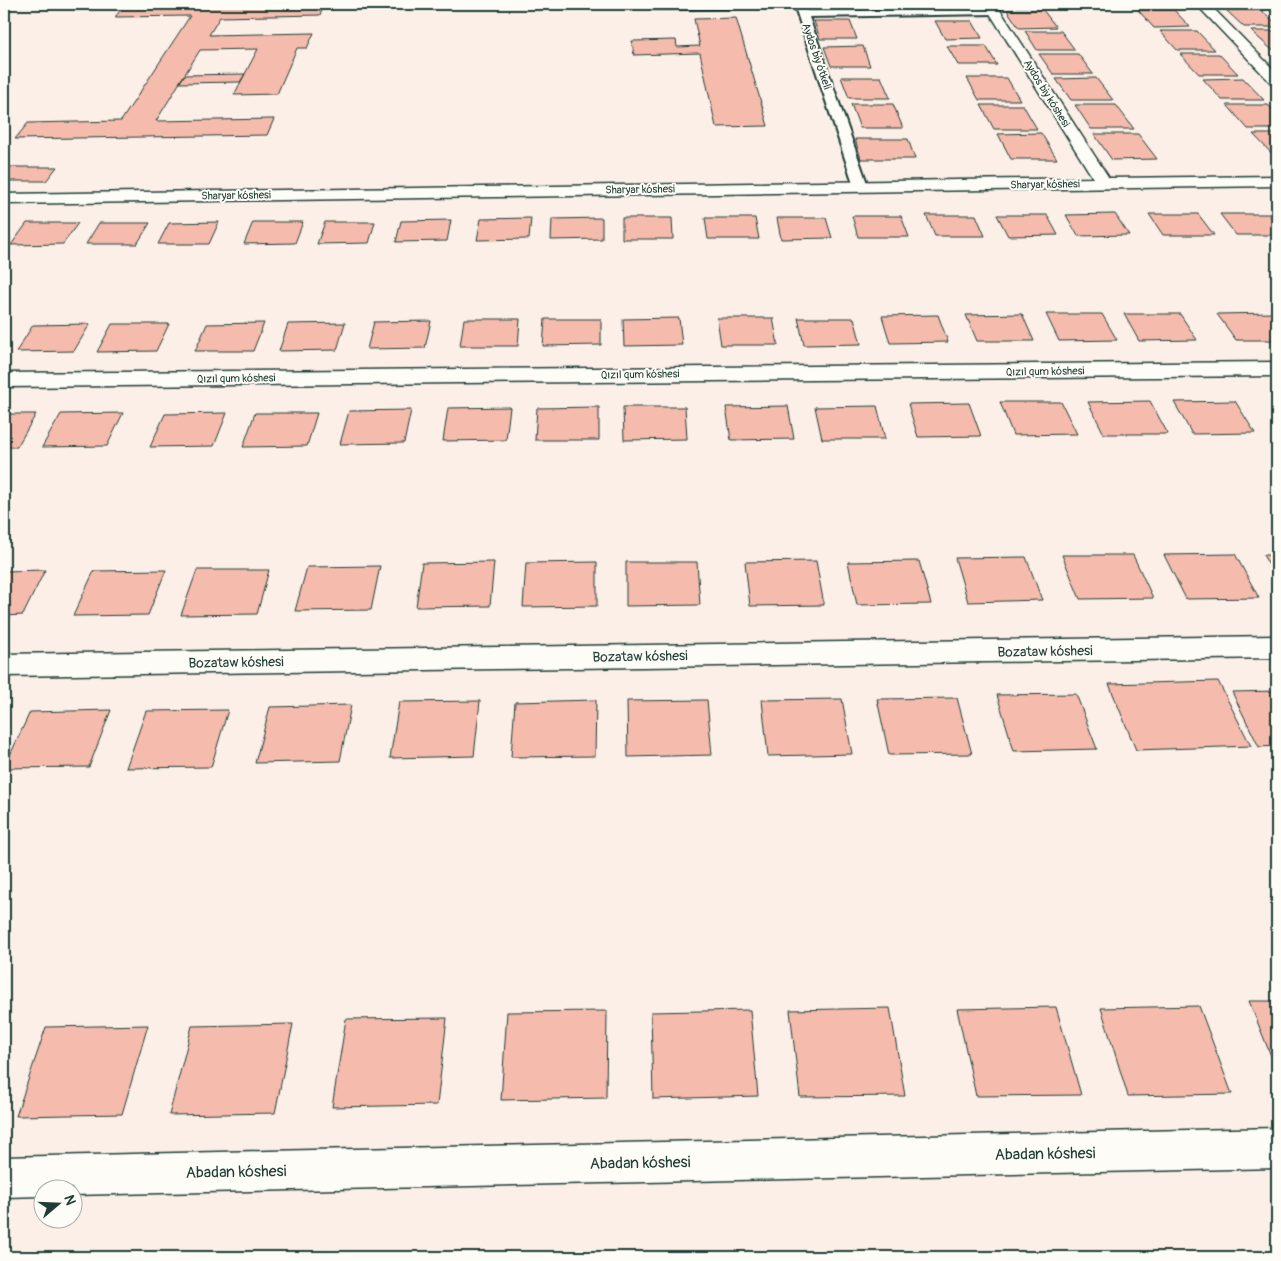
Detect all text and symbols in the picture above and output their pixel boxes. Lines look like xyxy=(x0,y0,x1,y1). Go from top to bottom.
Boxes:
street label: Aydos biy ótkeli xyxy=(799,21,834,91)
street label: Aydos biy kóshesi xyxy=(1021,57,1073,129)
street label: Sharyar kóshesi xyxy=(1010,177,1080,192)
street label: Sharyar kóshesi xyxy=(605,182,675,197)
street label: Sharyar kóshesi xyxy=(201,188,271,203)
street label: Qızıl qum kóshesi xyxy=(1005,364,1085,379)
street label: Qızıl qum kóshesi xyxy=(600,367,680,382)
street label: Qızıl qum kóshesi xyxy=(196,371,276,386)
street label: Bozataw kóshesi xyxy=(997,642,1093,661)
street label: Bozataw kóshesi xyxy=(592,647,688,666)
street label: Bozataw kóshesi xyxy=(188,653,284,672)
street label: Abadan kóshesi xyxy=(994,1143,1096,1165)
street label: Abadan kóshesi xyxy=(589,1152,691,1174)
street label: Abadan kóshesi xyxy=(185,1161,287,1183)
north arrow xyxy=(32,1178,82,1228)
text: N xyxy=(60,1193,79,1207)

